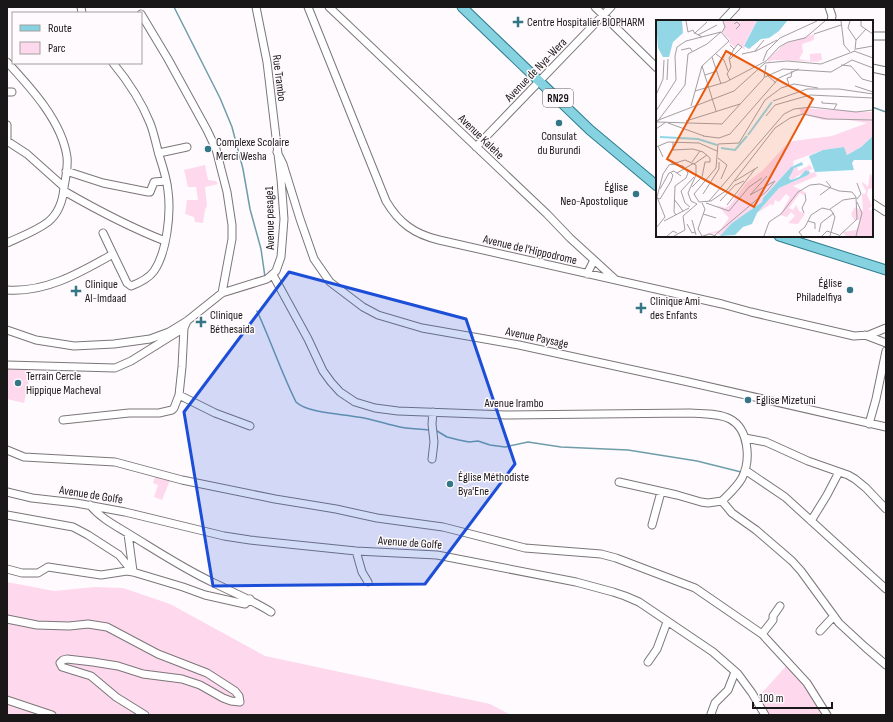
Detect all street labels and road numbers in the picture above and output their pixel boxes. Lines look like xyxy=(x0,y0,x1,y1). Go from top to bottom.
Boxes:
street label: Avenue de Nya-Wera xyxy=(501,35,570,106)
street label: Rue Trambo xyxy=(269,54,289,102)
road number: RN29 xyxy=(543,89,573,107)
street label: Avenue Kalehe xyxy=(454,111,507,163)
street label: Avenue pesage1 xyxy=(262,185,278,251)
street label: Avenue de l'Hippodrome xyxy=(481,232,579,268)
street label: Avenue Paysage xyxy=(503,324,570,352)
street label: Avenue Irambo xyxy=(483,396,544,411)
street label: Avenue de Golfe xyxy=(57,482,124,507)
street label: Avenue de Golfe xyxy=(376,533,443,553)

